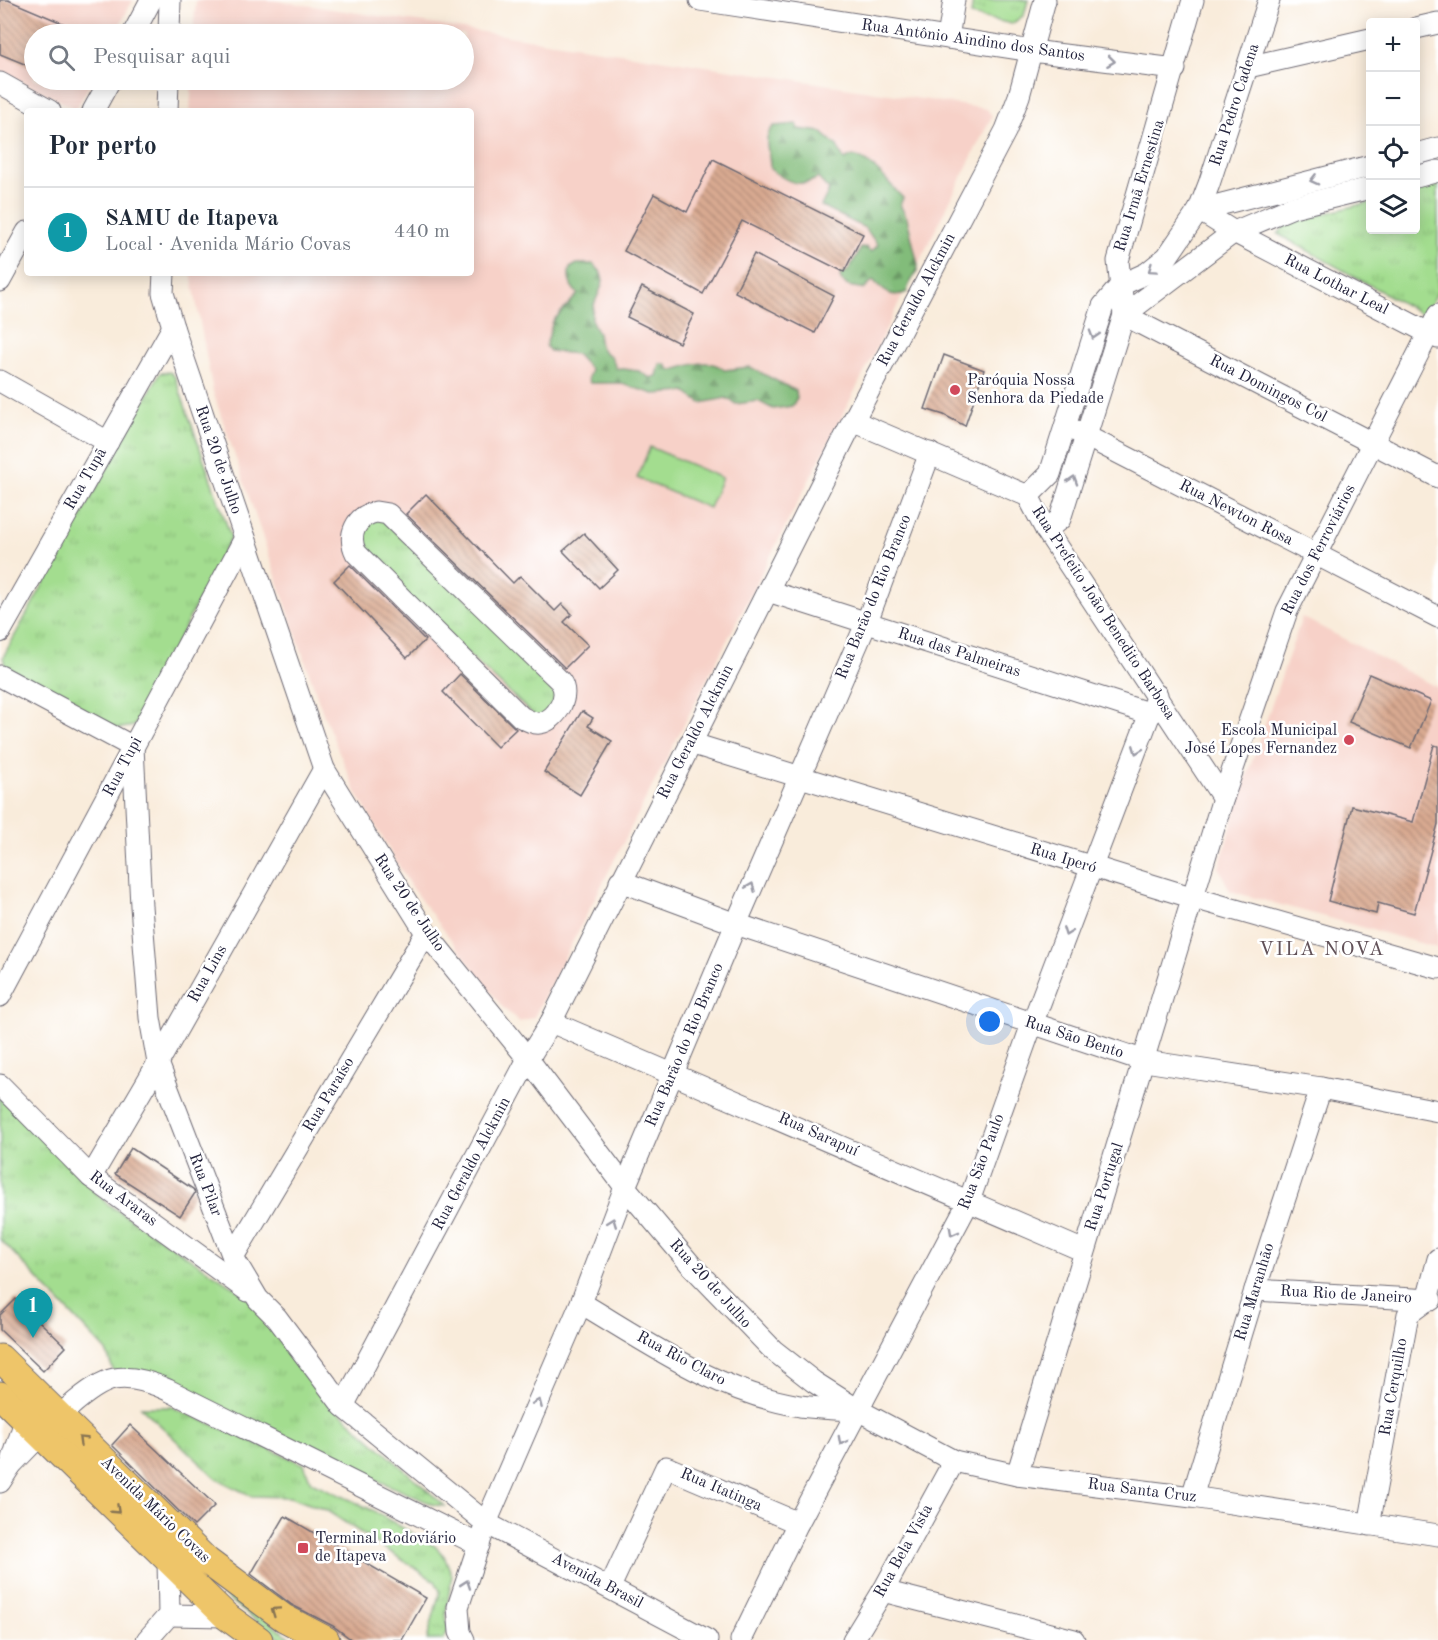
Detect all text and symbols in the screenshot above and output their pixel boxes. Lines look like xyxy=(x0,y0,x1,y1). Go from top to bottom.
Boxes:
street label: Rua Antônio Aindino dos Santos xyxy=(860,17,1086,65)
map controls xyxy=(1366,18,1420,234)
button: + xyxy=(1366,18,1420,72)
search box xyxy=(24,24,474,90)
icon: search xyxy=(45,41,78,74)
street label: Rua Pedro Cadena xyxy=(1208,42,1262,168)
text: Pesquisar aqui xyxy=(93,46,230,68)
one-way arrow xyxy=(1106,55,1116,67)
button: − xyxy=(1366,72,1420,126)
street label: Rua Irmã Ernestina xyxy=(1112,118,1168,254)
button: locate xyxy=(1366,126,1420,180)
text: Por perto xyxy=(48,134,157,160)
one-way arrow xyxy=(1309,173,1319,186)
button: layers xyxy=(1366,180,1420,234)
text: SAMU de Itapeva xyxy=(105,208,279,230)
text: 1 xyxy=(62,222,73,242)
text: 440 m xyxy=(394,222,450,242)
street label: Rua Geraldo Alckmin xyxy=(875,230,959,369)
text: Local · Avenida Mário Covas xyxy=(105,235,351,255)
street label: Rua Lothar Leal xyxy=(1281,252,1391,318)
one-way arrow xyxy=(1148,262,1159,273)
one-way arrow xyxy=(1089,329,1101,340)
street label: Rua Domingos Col xyxy=(1207,352,1329,426)
place label: Paróquia Nossa Senhora da Piedade xyxy=(967,373,1104,407)
marker: Paróquia Nossa Senhora da Piedade xyxy=(948,383,962,397)
street label: Rua 20 de Julho xyxy=(192,404,244,516)
street label: Rua Tupã xyxy=(62,445,110,513)
one-way arrow xyxy=(1066,475,1078,486)
street label: Rua Newton Rosa xyxy=(1177,477,1296,549)
street label: Rua dos Ferroviários xyxy=(1279,482,1359,618)
street label: Rua Prefeito João Benedito Barbosa xyxy=(1028,504,1178,723)
street label: Rua Barão do Rio Branco xyxy=(834,512,914,682)
street label: Rua das Palmeiras xyxy=(896,626,1023,680)
street label: Rua Geraldo Alckmin xyxy=(655,662,737,802)
place label: Escola Municipal José Lopes Fernandez xyxy=(1184,723,1337,757)
marker: Escola Municipal José Lopes Fernandez xyxy=(1342,733,1356,747)
street label: Rua Tupi xyxy=(101,735,145,799)
one-way arrow xyxy=(1132,744,1144,755)
street label: Rua Iperó xyxy=(1028,841,1098,877)
street label: Rua 20 de Julho xyxy=(371,851,447,955)
one-way arrow xyxy=(744,883,756,894)
one-way arrow xyxy=(1062,926,1074,937)
district label: VILA NOVA xyxy=(1259,940,1385,960)
street label: Rua Lins xyxy=(186,943,230,1005)
street label: Rua Barão do Rio Branco xyxy=(643,961,727,1129)
your location xyxy=(975,1007,1004,1036)
street label: Rua São Bento xyxy=(1022,1014,1126,1062)
street label: Rua Paraíso xyxy=(300,1055,358,1135)
street label: Rua Geraldo Alckmin xyxy=(430,1094,514,1233)
street label: Rua Sarapuí xyxy=(776,1110,861,1160)
street label: Rua São Paulo xyxy=(956,1112,1008,1212)
street label: Rua Portugal xyxy=(1083,1141,1127,1233)
street label: Rua Pilar xyxy=(186,1151,225,1219)
street label: Rua Araras xyxy=(86,1168,160,1230)
one-way arrow xyxy=(604,1218,617,1228)
one-way arrow xyxy=(949,1226,960,1236)
street label: Rua 20 de Julho xyxy=(666,1236,754,1332)
street label: Rua Maranhão xyxy=(1233,1241,1277,1343)
street label: Rua Rio de Janeiro xyxy=(1280,1284,1412,1306)
pin: 1 xyxy=(14,1288,52,1338)
street label: Rua Rio Claro xyxy=(634,1329,728,1389)
street label: Rua Cerquilho xyxy=(1378,1337,1410,1437)
one-way arrow xyxy=(530,1398,542,1409)
one-way arrow xyxy=(838,1435,849,1445)
one-way arrow xyxy=(79,1437,90,1448)
street label: Avenida Mário Covas xyxy=(97,1454,213,1566)
street label: Rua Itatinga xyxy=(678,1466,764,1514)
street label: Rua Santa Cruz xyxy=(1087,1476,1197,1506)
street label: Rua Bela Vista xyxy=(872,1502,936,1600)
one-way arrow xyxy=(110,1503,120,1514)
place label: Terminal Rodoviário de Itapeva xyxy=(315,1531,456,1565)
marker: Terminal Rodoviário de Itapeva xyxy=(296,1541,310,1555)
street label: Avenida Brasil xyxy=(549,1550,645,1612)
one-way arrow xyxy=(458,1579,471,1590)
one-way arrow xyxy=(270,1608,281,1619)

